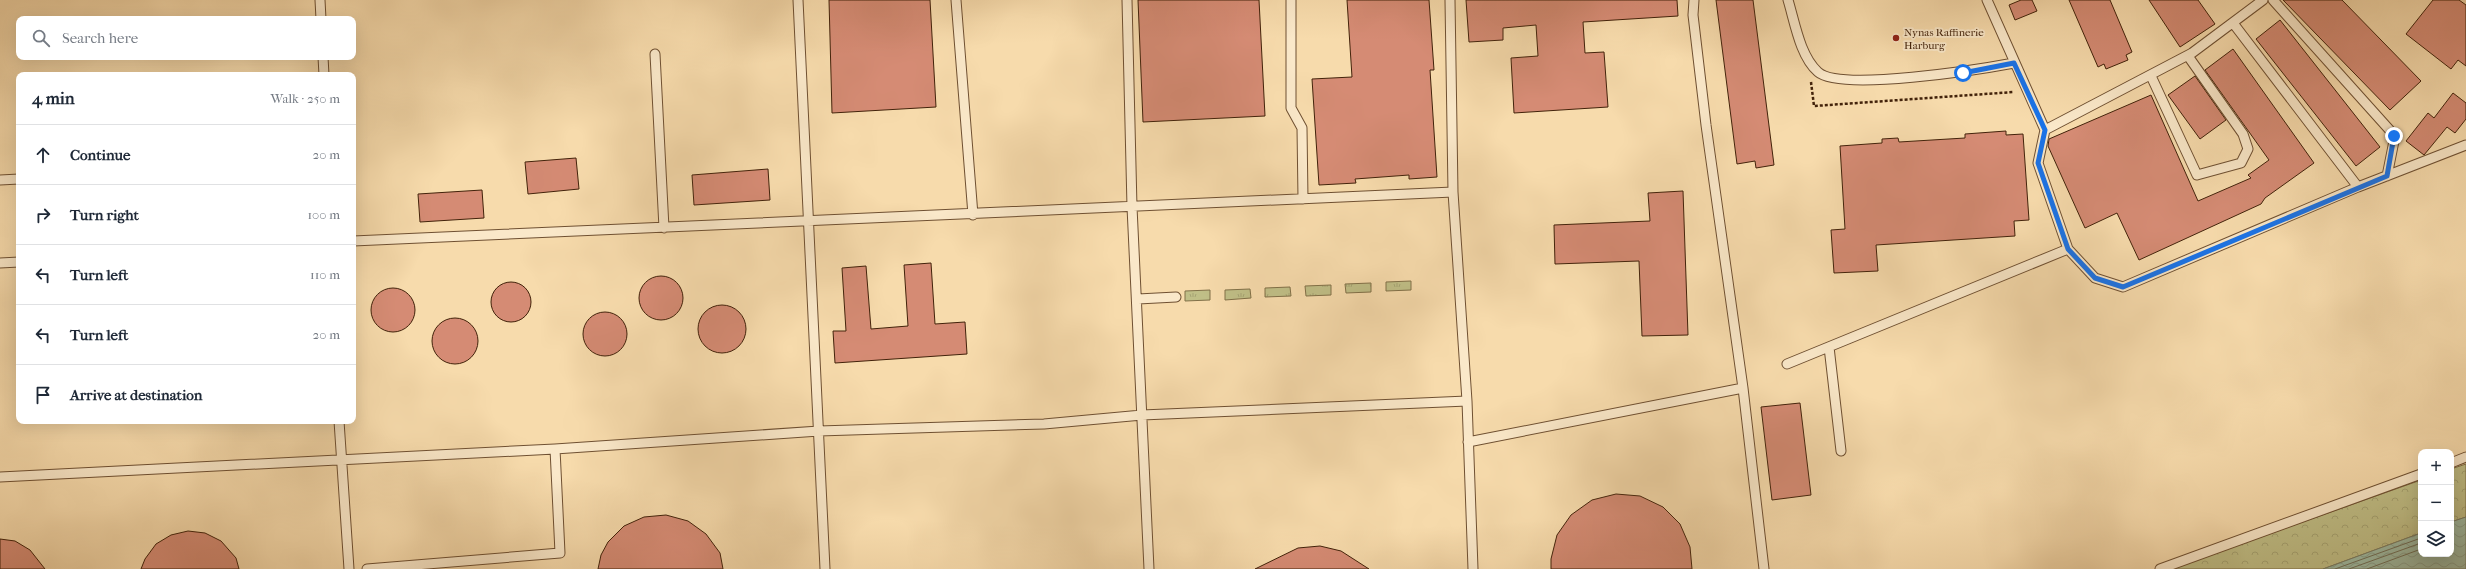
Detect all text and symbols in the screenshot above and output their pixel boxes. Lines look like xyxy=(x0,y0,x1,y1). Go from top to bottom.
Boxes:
search box xyxy=(16,16,356,60)
place label: Nynas Raffinerie Harburg xyxy=(1904,26,1984,52)
icon: search xyxy=(30,27,52,49)
text: Search here xyxy=(62,29,138,47)
marker: Nynas Raffinerie Harburg xyxy=(1891,33,1901,43)
route start xyxy=(1954,64,1972,82)
text: 4 min xyxy=(32,88,75,108)
text: Walk · 250 m xyxy=(271,91,340,106)
route end xyxy=(2385,127,2403,145)
icon: ahead xyxy=(32,144,54,166)
text: Continue xyxy=(70,146,130,164)
text: 20 m xyxy=(313,147,340,162)
icon: right xyxy=(32,204,54,226)
text: Turn right xyxy=(70,206,139,224)
text: 100 m xyxy=(307,207,340,222)
icon: left xyxy=(32,264,54,286)
text: Turn left xyxy=(70,266,128,284)
text: 110 m xyxy=(310,267,340,282)
icon: left xyxy=(32,324,54,346)
text: Turn left xyxy=(70,326,128,344)
text: 20 m xyxy=(313,327,340,342)
icon: arrive xyxy=(32,384,54,406)
text: Arrive at destination xyxy=(70,386,202,404)
map controls xyxy=(2418,449,2454,557)
button: + xyxy=(2418,449,2454,485)
button: − xyxy=(2418,485,2454,521)
button: layers xyxy=(2418,521,2454,557)

